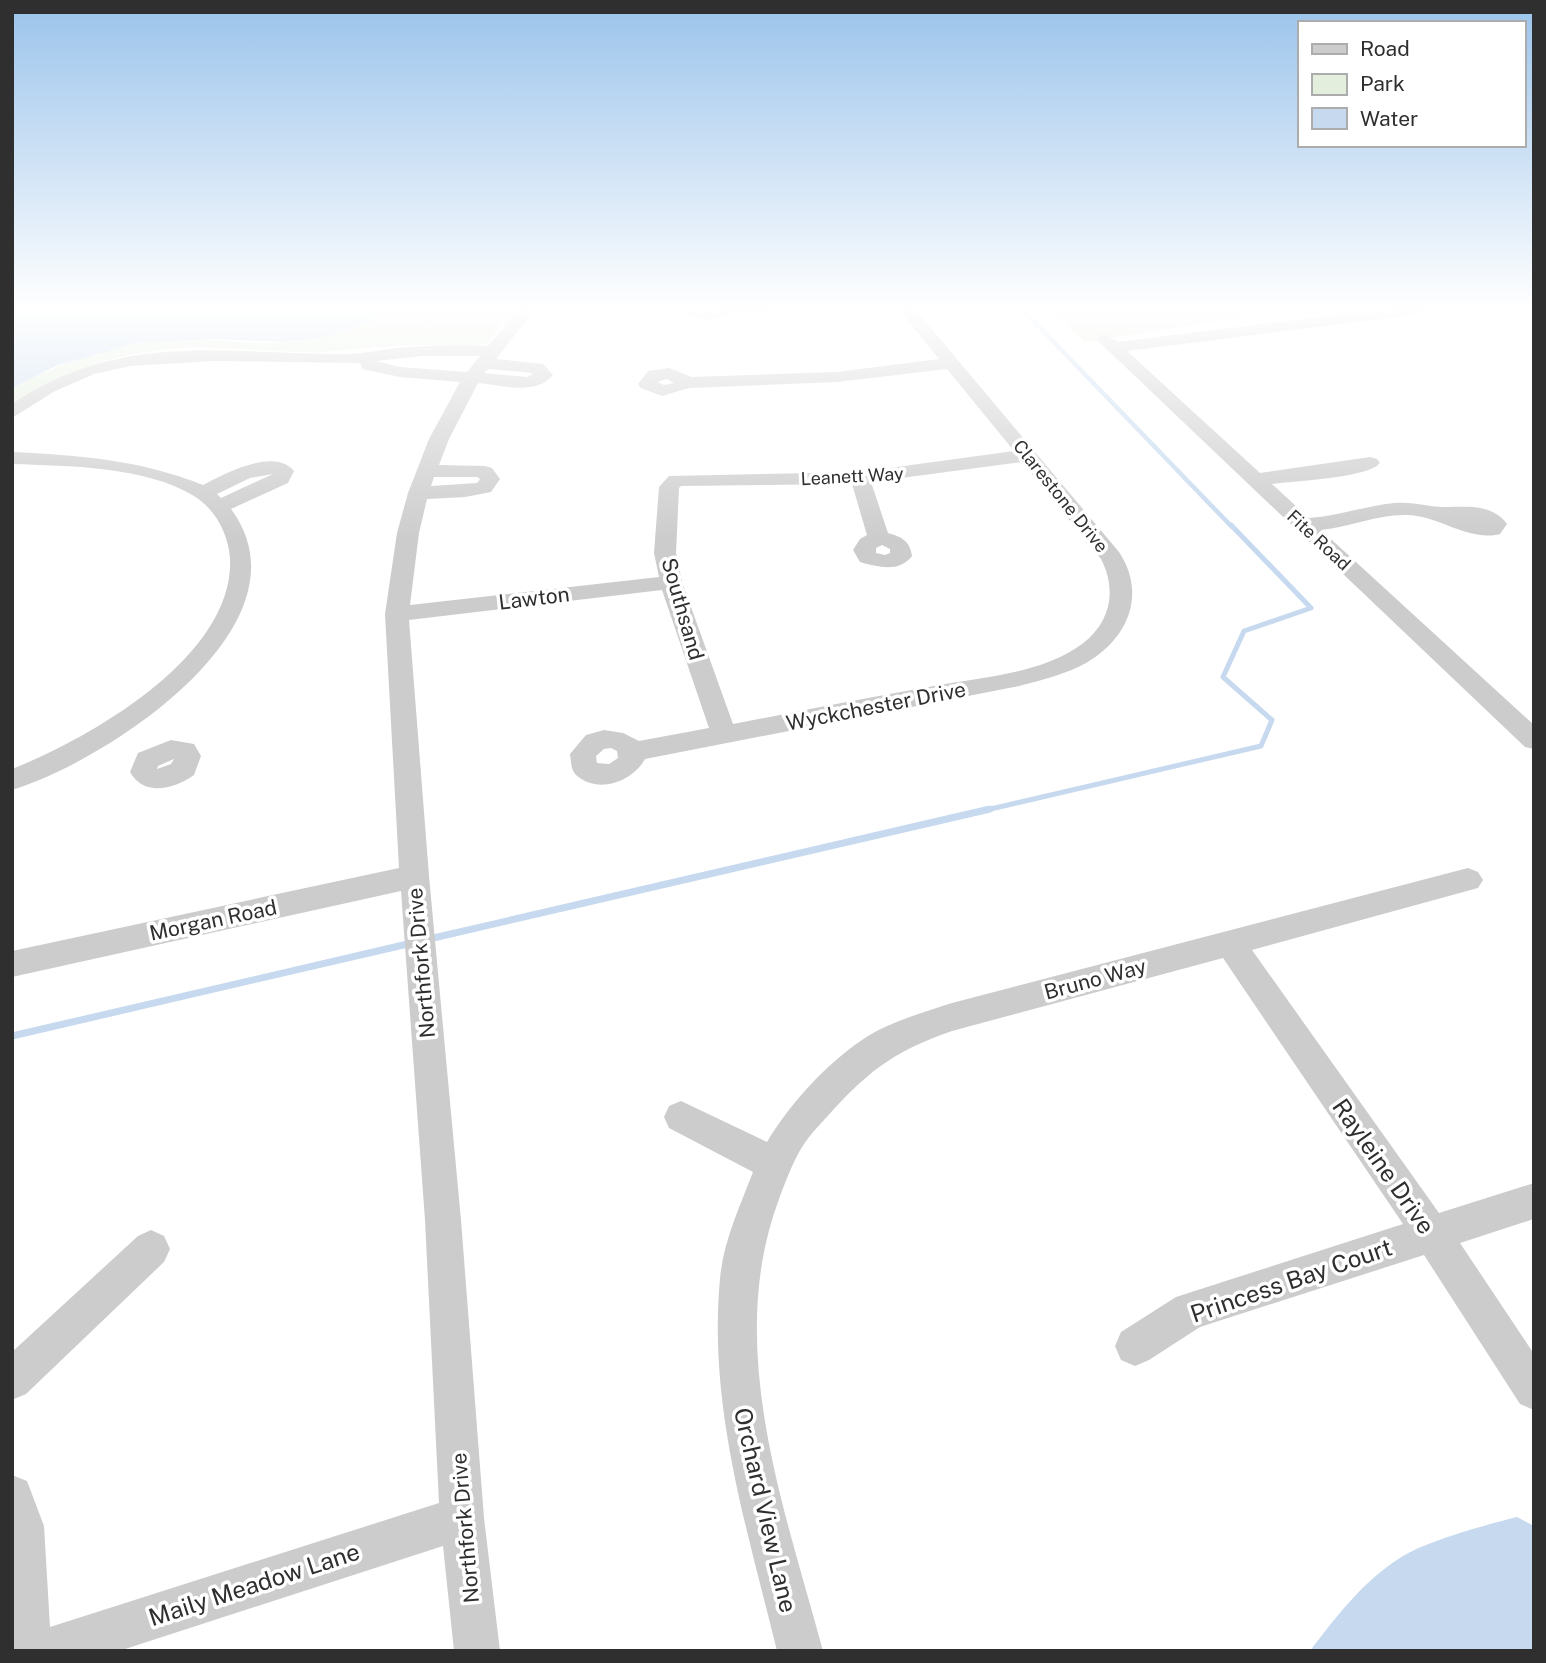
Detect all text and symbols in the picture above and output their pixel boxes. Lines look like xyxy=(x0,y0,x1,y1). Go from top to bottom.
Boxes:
legend xyxy=(1298,21,1525,147)
text: Road xyxy=(1360,36,1410,61)
text: Park xyxy=(1360,71,1405,96)
text: Water xyxy=(1360,106,1418,131)
street label: Clarestone Drive xyxy=(1009,436,1113,556)
street label: Leanett Way xyxy=(800,463,904,489)
street label: Fite Road xyxy=(1283,505,1355,575)
street label: Southsand xyxy=(656,555,710,663)
street label: Lawton xyxy=(497,581,571,615)
street label: Wyckchester Drive xyxy=(784,676,968,736)
street label: Northfork Drive xyxy=(402,887,440,1039)
street label: Morgan Road xyxy=(147,894,279,946)
street label: Bruno Way xyxy=(1041,953,1149,1005)
street label: Rayleine Drive xyxy=(1327,1093,1441,1239)
street label: Princess Bay Court xyxy=(1187,1232,1395,1328)
street label: Orchard View Lane xyxy=(729,1405,803,1615)
street label: Northfork Drive xyxy=(446,1452,484,1604)
street label: Maily Meadow Lane xyxy=(145,1537,363,1631)

